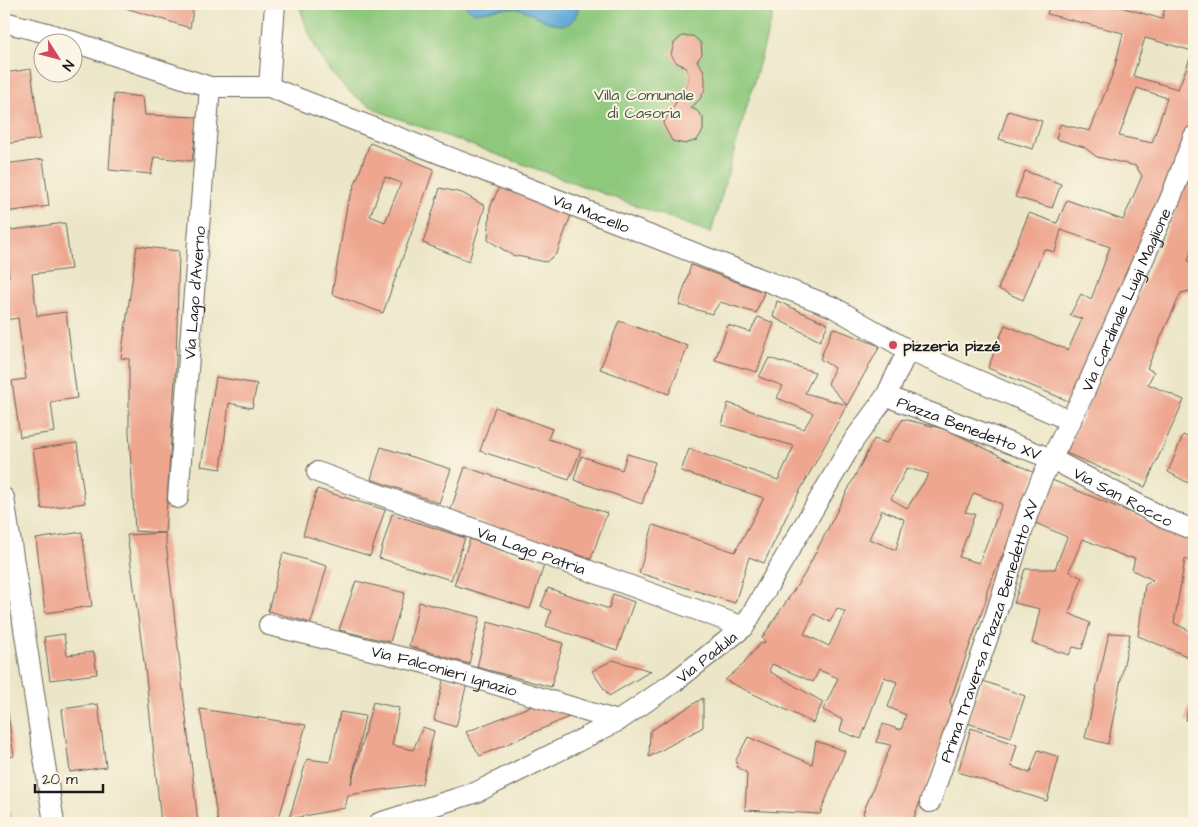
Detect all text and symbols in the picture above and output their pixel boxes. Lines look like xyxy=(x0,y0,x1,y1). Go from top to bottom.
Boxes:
north arrow xyxy=(32,32,82,82)
text: N xyxy=(57,56,78,75)
park label: Villa Comunale di Casoria xyxy=(594,84,694,124)
street label: Via Macello xyxy=(549,189,633,239)
street label: Via Cardinale Luigi Maglione xyxy=(1076,204,1177,395)
street label: Via Lago d'Averno xyxy=(179,225,211,360)
place label: pizzeria pizzé xyxy=(903,335,1001,357)
marker: pizzeria pizzé xyxy=(887,339,899,351)
street label: Piazza Benedetto XV xyxy=(894,391,1044,466)
street label: Via San Rocco xyxy=(1069,462,1176,532)
street label: Prima Traversa Piazza Benedetto XV xyxy=(935,496,1044,766)
street label: Via Lago Patria xyxy=(474,521,588,581)
street label: Via Padula xyxy=(672,626,742,689)
street label: Via Falconieri Ignazio xyxy=(369,640,520,702)
scale bar xyxy=(35,762,102,794)
text: 20 m xyxy=(42,769,78,790)

